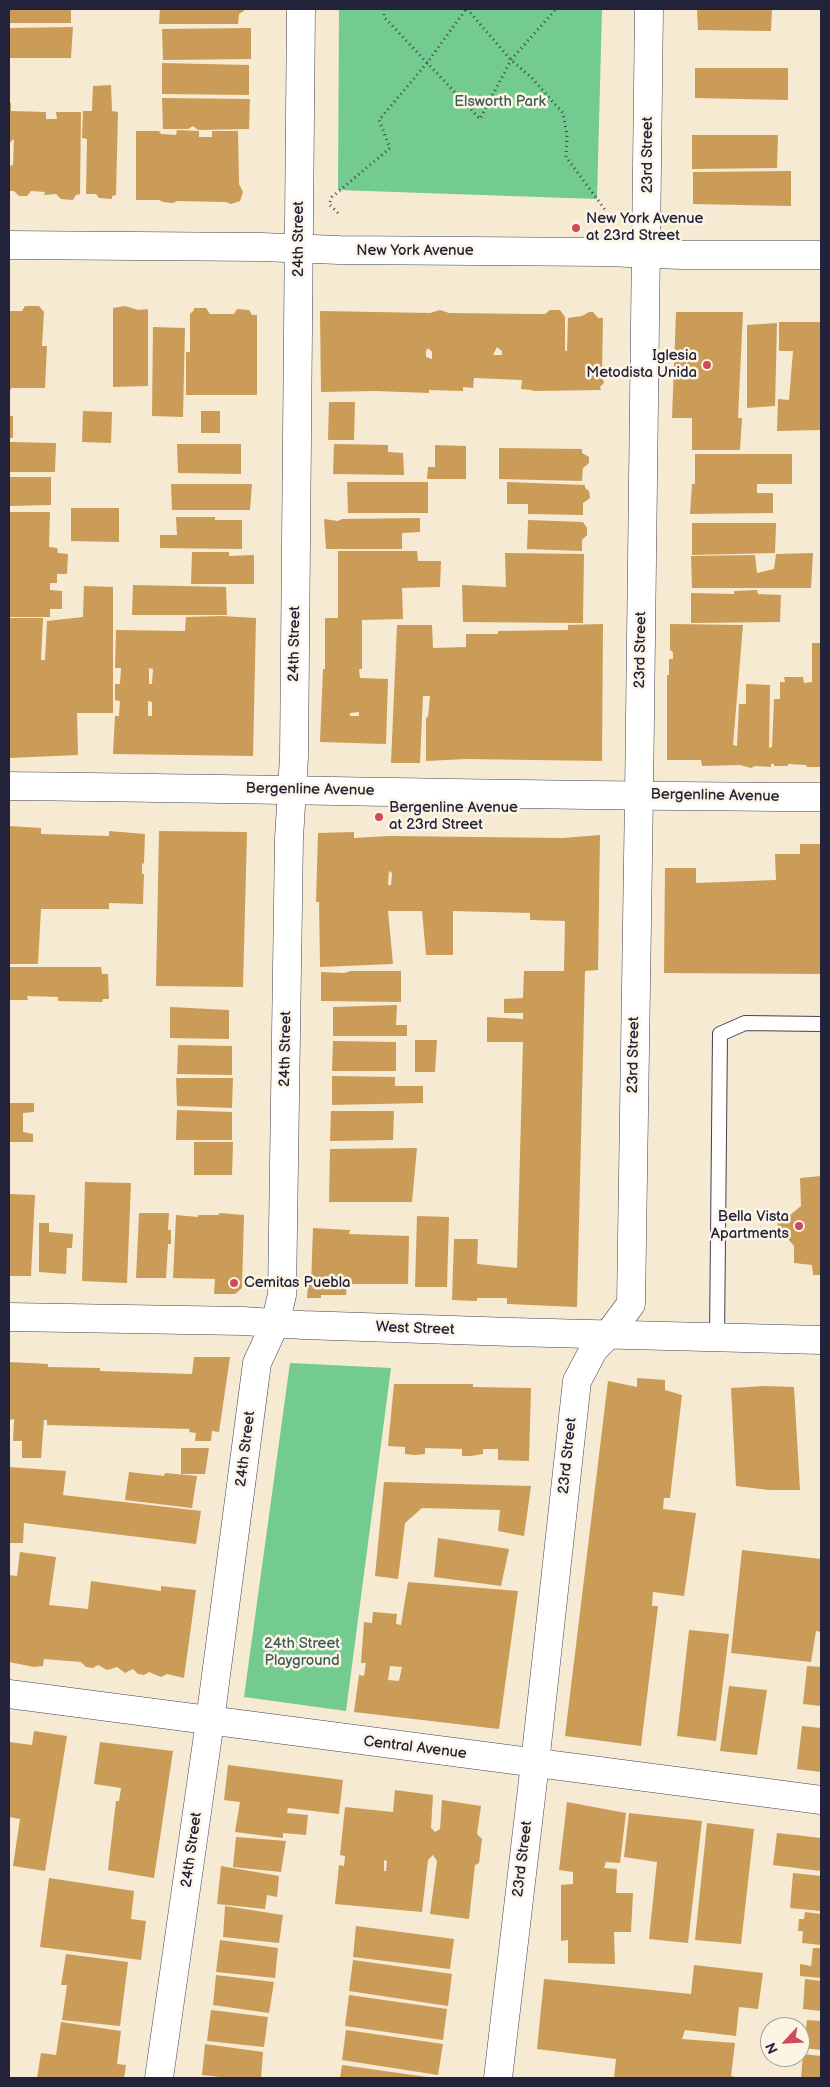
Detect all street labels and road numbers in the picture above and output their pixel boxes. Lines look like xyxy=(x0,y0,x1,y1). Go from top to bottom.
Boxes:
street label: 23rd Street xyxy=(639,117,657,193)
street label: 24th Street xyxy=(290,201,308,277)
street label: New York Avenue xyxy=(356,242,474,260)
street label: 24th Street xyxy=(285,606,305,682)
street label: 23rd Street xyxy=(631,611,651,689)
street label: Bergenline Avenue xyxy=(245,780,375,800)
street label: Bergenline Avenue xyxy=(650,786,780,806)
street label: 24th Street xyxy=(276,1011,296,1087)
street label: 23rd Street xyxy=(624,1016,644,1094)
street label: West Street xyxy=(375,1319,455,1339)
street label: 24th Street xyxy=(232,1410,260,1488)
street label: 23rd Street xyxy=(555,1417,581,1495)
street label: Central Avenue xyxy=(362,1733,468,1763)
street label: 24th Street xyxy=(178,1811,206,1889)
street label: 23rd Street xyxy=(509,1820,537,1898)

